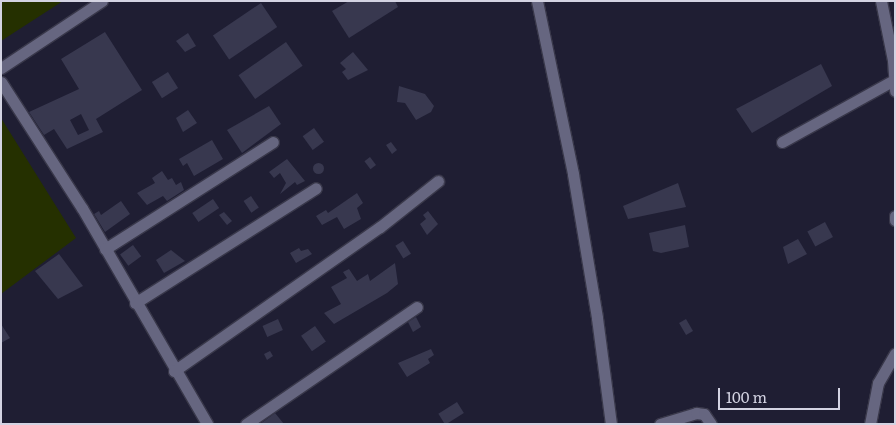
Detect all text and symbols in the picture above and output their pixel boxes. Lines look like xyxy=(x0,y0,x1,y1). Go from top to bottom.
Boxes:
scale bar xyxy=(721,378,844,410)
text: 100 m xyxy=(726,385,767,408)

